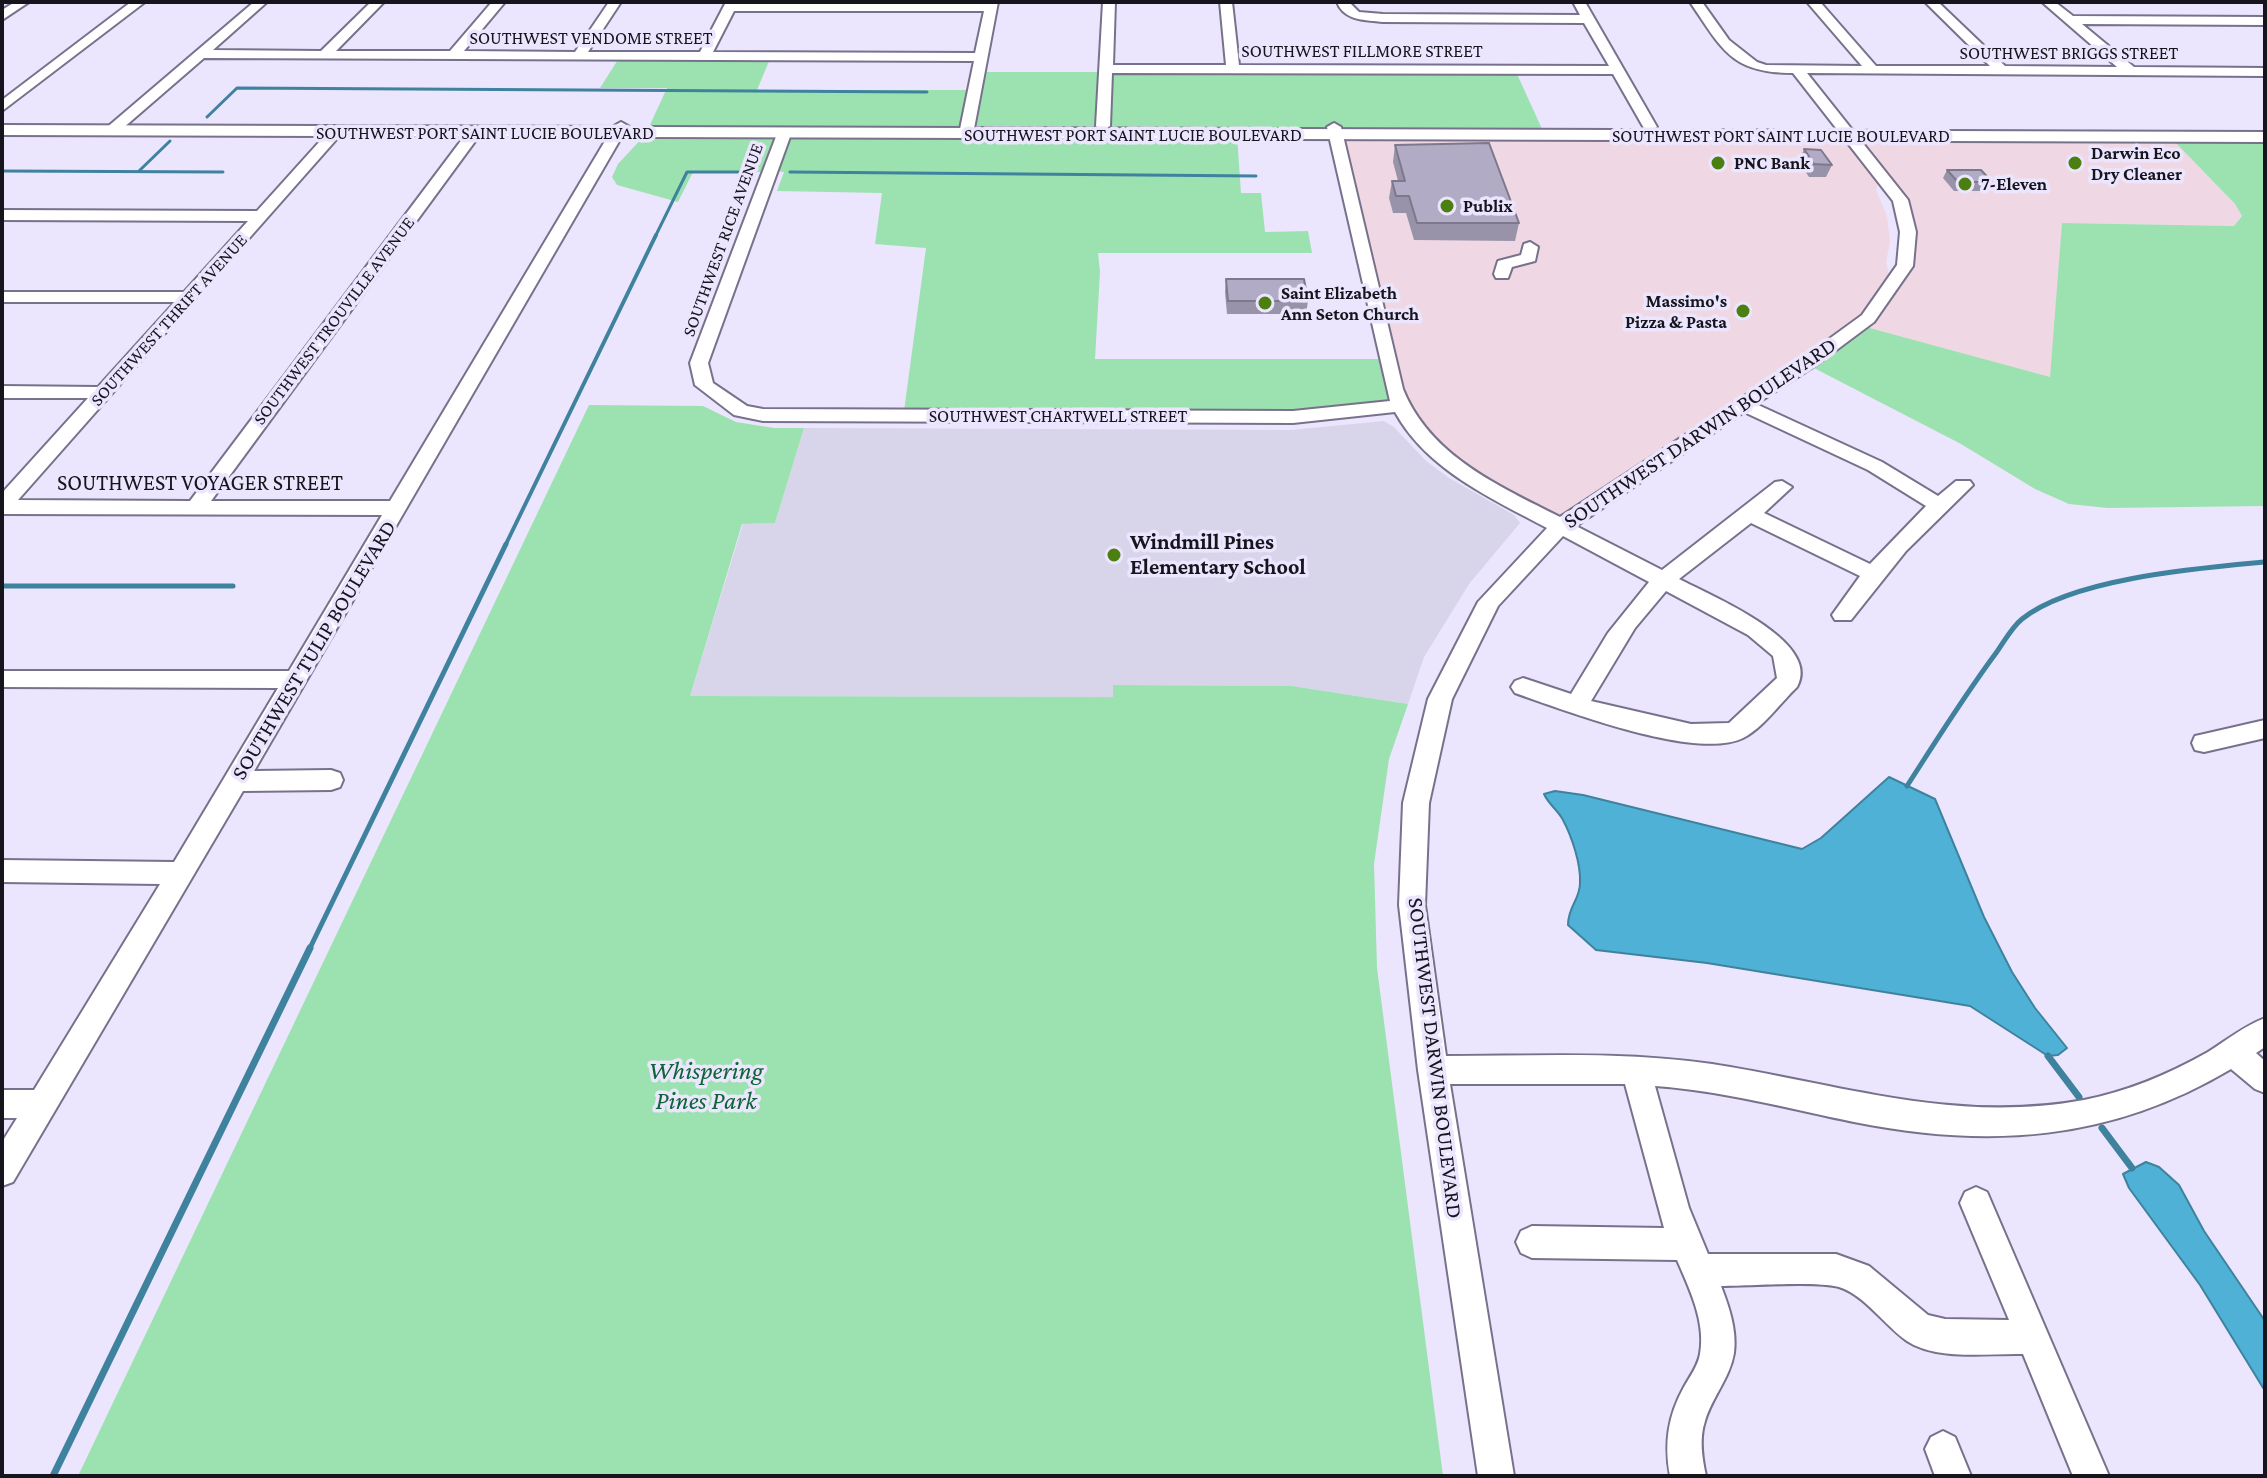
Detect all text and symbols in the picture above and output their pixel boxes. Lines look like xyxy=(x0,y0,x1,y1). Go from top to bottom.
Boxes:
street label: SOUTHWEST VENDOME STREET xyxy=(469,27,713,49)
street label: SOUTHWEST FILLMORE STREET xyxy=(1241,40,1483,62)
street label: SOUTHWEST BRIGGS STREET xyxy=(1960,42,2178,64)
street label: SOUTHWEST PORT SAINT LUCIE BOULEVARD xyxy=(316,122,654,144)
street label: SOUTHWEST PORT SAINT LUCIE BOULEVARD xyxy=(964,124,1302,146)
street label: SOUTHWEST PORT SAINT LUCIE BOULEVARD xyxy=(1612,125,1950,147)
street label: SOUTHWEST RICE AVENUE xyxy=(678,140,768,340)
place label: Darwin Eco Dry Cleaner xyxy=(2091,142,2182,184)
place label: PNC Bank xyxy=(1734,152,1810,174)
marker: PNC Bank xyxy=(1709,154,1727,172)
marker: Darwin Eco Dry Cleaner xyxy=(2066,154,2084,172)
place label: 7-Eleven xyxy=(1981,173,2047,195)
marker: 7-Eleven xyxy=(1956,175,1974,193)
place label: Publix xyxy=(1463,195,1513,217)
marker: Publix xyxy=(1438,197,1456,215)
street label: SOUTHWEST TROUVILLE AVENUE xyxy=(249,213,419,429)
street label: SOUTHWEST THRIFT AVENUE xyxy=(86,230,252,410)
place label: Saint Elizabeth Ann Seton Church xyxy=(1281,282,1419,324)
place label: Massimo's Pizza & Pasta xyxy=(1625,290,1727,332)
marker: Saint Elizabeth Ann Seton Church xyxy=(1256,294,1274,312)
marker: Massimo's Pizza & Pasta xyxy=(1734,302,1752,320)
street label: SOUTHWEST DARWIN BOULEVARD xyxy=(1559,332,1841,534)
street label: SOUTHWEST CHARTWELL STREET xyxy=(929,405,1187,427)
street label: SOUTHWEST VOYAGER STREET xyxy=(57,470,343,496)
street label: SOUTHWEST TULIP BOULEVARD xyxy=(226,516,402,784)
place label: Windmill Pines Elementary School xyxy=(1130,529,1306,580)
marker: Windmill Pines Elementary School xyxy=(1105,546,1123,564)
street label: SOUTHWEST DARWIN BOULEVARD xyxy=(1402,896,1468,1220)
park label: Whispering Pines Park xyxy=(649,1055,763,1116)

